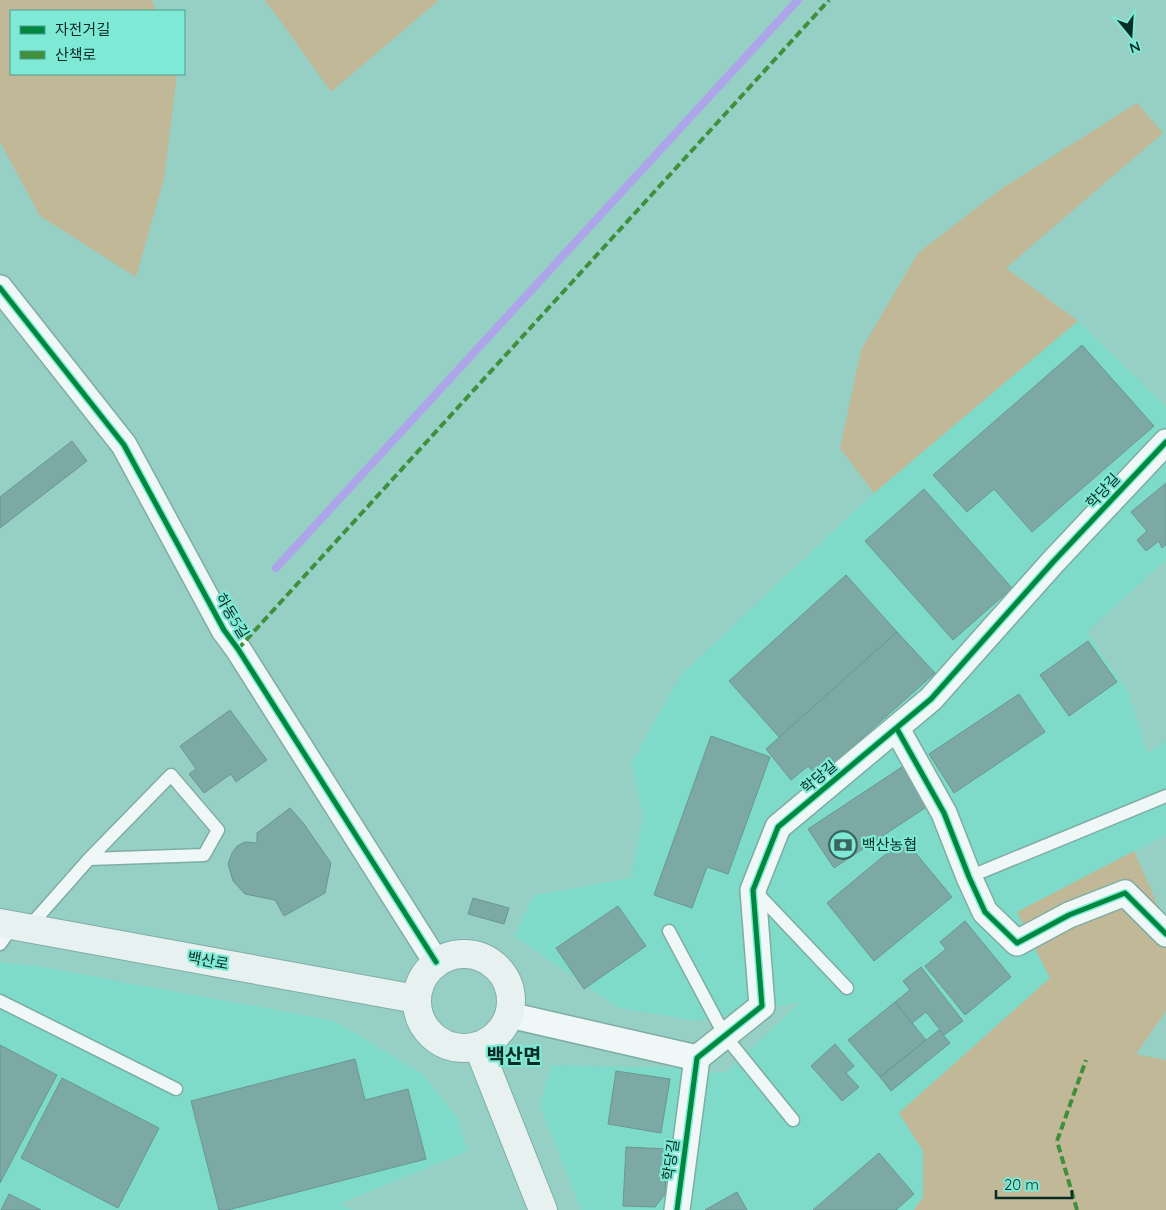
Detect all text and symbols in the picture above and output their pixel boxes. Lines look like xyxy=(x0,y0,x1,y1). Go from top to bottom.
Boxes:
legend xyxy=(10,10,185,75)
north arrow xyxy=(1106,10,1156,60)
text: 자전거길 xyxy=(55,20,110,39)
text: N xyxy=(1127,37,1143,58)
text: 산책로 xyxy=(55,45,96,64)
street label: 학당길 xyxy=(1082,469,1124,512)
street label: 하동5길 xyxy=(212,590,253,642)
street label: 학당길 xyxy=(797,756,841,797)
bank icon: 백산농협 xyxy=(828,830,858,860)
place label: 백산농협 xyxy=(862,835,917,854)
street label: 백산로 xyxy=(186,948,230,973)
district label: 백산면 xyxy=(486,1043,542,1068)
street label: 학당길 xyxy=(658,1138,683,1182)
scale bar xyxy=(996,1168,1072,1200)
text: 20 m xyxy=(1004,1175,1039,1194)

